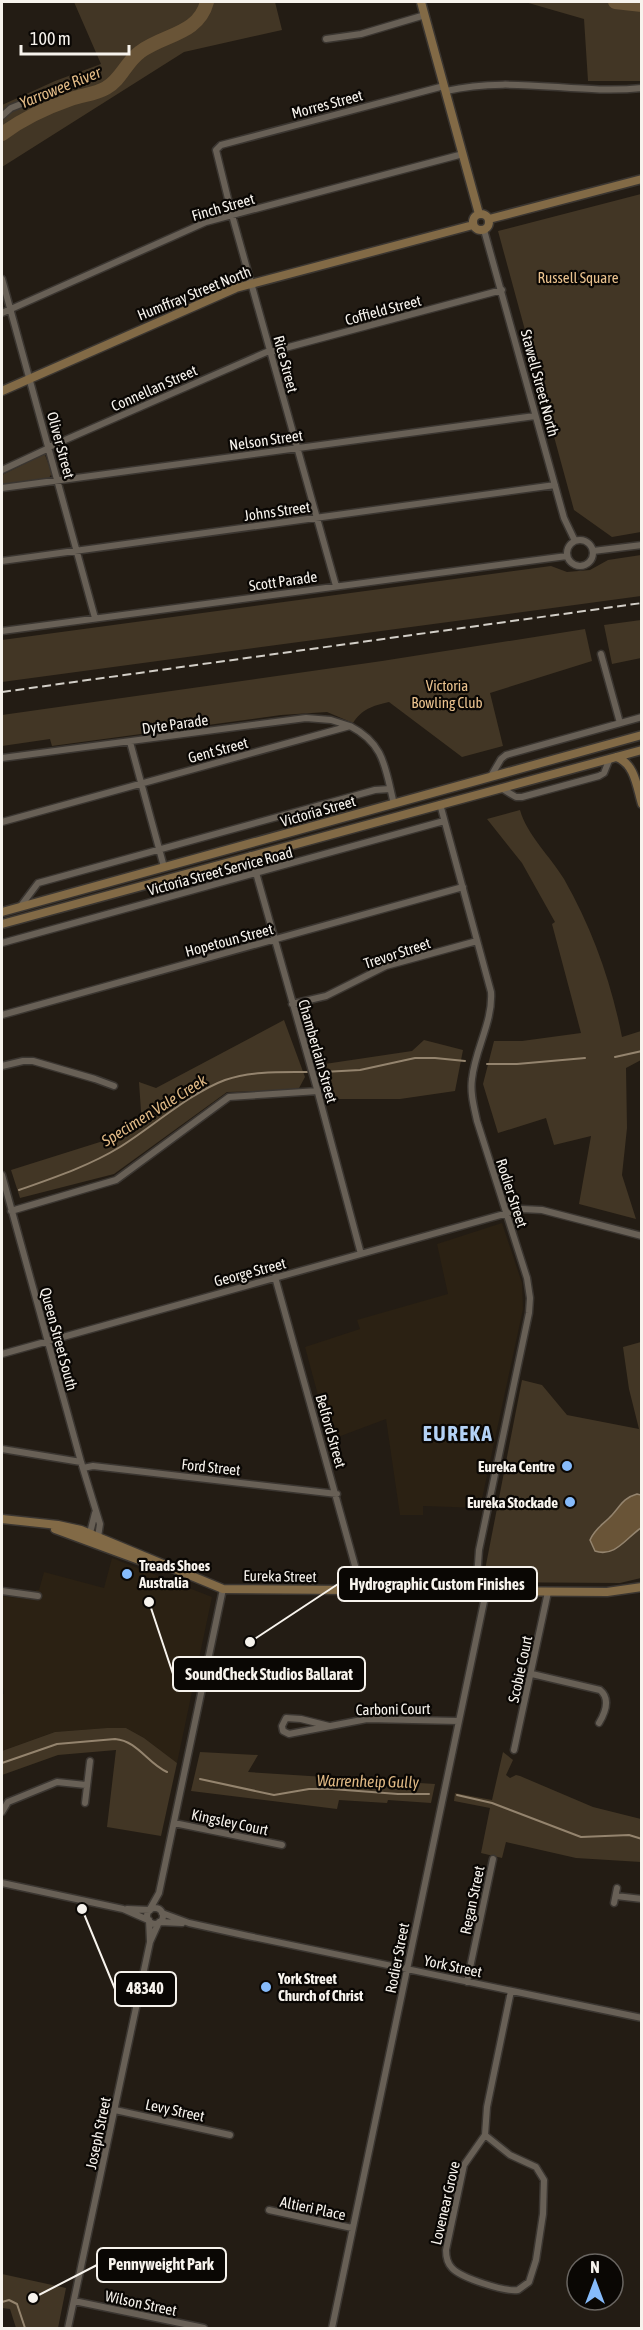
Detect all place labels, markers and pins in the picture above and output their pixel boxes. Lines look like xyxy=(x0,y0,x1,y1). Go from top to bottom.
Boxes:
place label: Eureka Centre xyxy=(478,1458,555,1475)
marker: Eureka Centre xyxy=(560,1459,574,1473)
place label: Eureka Stockade xyxy=(467,1494,558,1511)
marker: Eureka Stockade xyxy=(563,1495,577,1509)
place label: Treads Shoes Australia xyxy=(138,1557,211,1591)
marker: Treads Shoes Australia xyxy=(120,1567,134,1581)
callout: Hydrographic Custom Finishes xyxy=(338,1567,537,1601)
callout: SoundCheck Studios Ballarat xyxy=(173,1657,365,1691)
place label: York Street Church of Christ xyxy=(277,1970,364,2004)
callout: 48340 xyxy=(115,1972,176,2006)
marker: York Street Church of Christ xyxy=(259,1980,273,1994)
callout: Pennyweight Park xyxy=(97,2248,226,2282)

